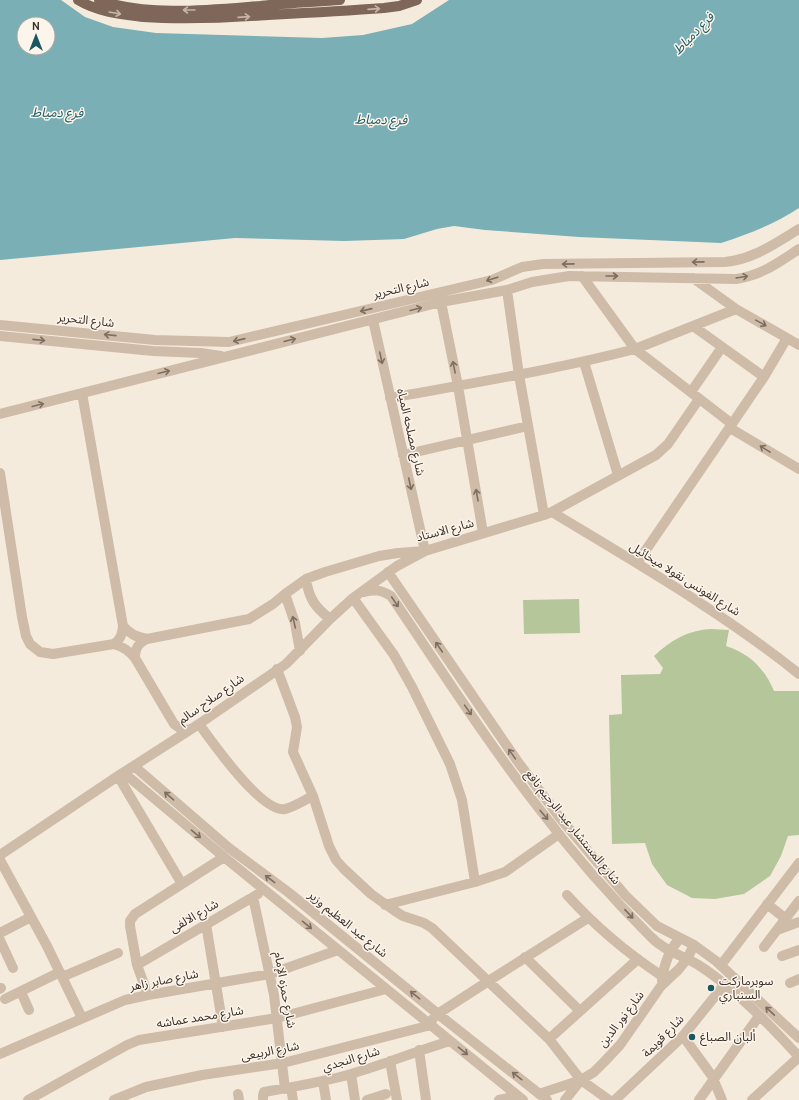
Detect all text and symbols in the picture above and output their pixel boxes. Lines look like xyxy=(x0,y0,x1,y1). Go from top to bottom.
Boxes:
one-way arrow xyxy=(183,6,196,14)
one-way arrow xyxy=(367,6,380,13)
water label: فرع دمياط xyxy=(669,8,720,59)
one-way arrow xyxy=(108,9,121,17)
one-way arrow xyxy=(237,14,250,21)
north arrow xyxy=(16,16,56,56)
text: N xyxy=(32,19,40,33)
water label: فرع دمياط xyxy=(31,104,84,123)
water label: فرع دمياط xyxy=(355,111,408,130)
one-way arrow xyxy=(692,258,705,266)
one-way arrow xyxy=(562,260,575,268)
one-way arrow xyxy=(605,272,618,280)
one-way arrow xyxy=(735,273,748,281)
street label: شارع التحرير xyxy=(370,274,431,303)
one-way arrow xyxy=(486,276,499,283)
one-way arrow xyxy=(409,304,422,312)
one-way arrow xyxy=(360,307,373,314)
street label: شارع التحرير xyxy=(56,309,115,332)
one-way arrow xyxy=(755,320,767,327)
one-way arrow xyxy=(104,332,117,339)
one-way arrow xyxy=(32,336,45,343)
one-way arrow xyxy=(283,336,296,344)
one-way arrow xyxy=(233,337,246,344)
one-way arrow xyxy=(378,351,386,364)
one-way arrow xyxy=(449,361,457,374)
one-way arrow xyxy=(157,368,170,376)
street label: شارع مصلحه المياه xyxy=(392,387,429,478)
one-way arrow xyxy=(31,400,44,408)
one-way arrow xyxy=(759,445,771,453)
one-way arrow xyxy=(406,478,414,491)
one-way arrow xyxy=(472,489,480,502)
street label: شارع الاستاد xyxy=(414,515,476,546)
street label: شارع الفونس نقولا ميخائيل xyxy=(626,538,743,620)
one-way arrow xyxy=(392,596,400,608)
one-way arrow xyxy=(290,616,297,629)
one-way arrow xyxy=(435,642,443,653)
street label: شارع صلاح سالم xyxy=(175,670,248,729)
one-way arrow xyxy=(464,704,472,715)
one-way arrow xyxy=(508,749,516,760)
street label: شارع المستشار عبد الرحيم نافع xyxy=(521,766,624,888)
one-way arrow xyxy=(164,792,175,801)
one-way arrow xyxy=(540,810,549,821)
one-way arrow xyxy=(191,830,201,839)
one-way arrow xyxy=(264,874,275,883)
street label: شارع عبد العظيم وزير xyxy=(304,886,391,962)
street label: شارع الالفى xyxy=(167,896,222,937)
one-way arrow xyxy=(624,909,634,919)
one-way arrow xyxy=(302,921,313,930)
street label: شارع حمزه الإمام xyxy=(269,951,300,1030)
street label: شارع صابر زاهر xyxy=(127,965,200,996)
place label: سوبرماركت السنباري xyxy=(719,973,773,1005)
marker: سوبرماركت السنباري xyxy=(706,983,716,993)
street label: شارع نور الدين xyxy=(595,988,648,1051)
one-way arrow xyxy=(409,991,420,999)
street label: شارع محمد عماشه xyxy=(155,1002,245,1033)
one-way arrow xyxy=(766,1007,776,1016)
street label: شارع قويمة xyxy=(639,1011,688,1061)
place label: ألبان الصباغ xyxy=(700,1029,756,1046)
marker: ألبان الصباغ xyxy=(687,1032,697,1042)
street label: شارع الربيعى xyxy=(239,1037,301,1065)
street label: شارع النجدي xyxy=(320,1043,382,1077)
one-way arrow xyxy=(457,1047,468,1055)
one-way arrow xyxy=(511,1071,522,1080)

